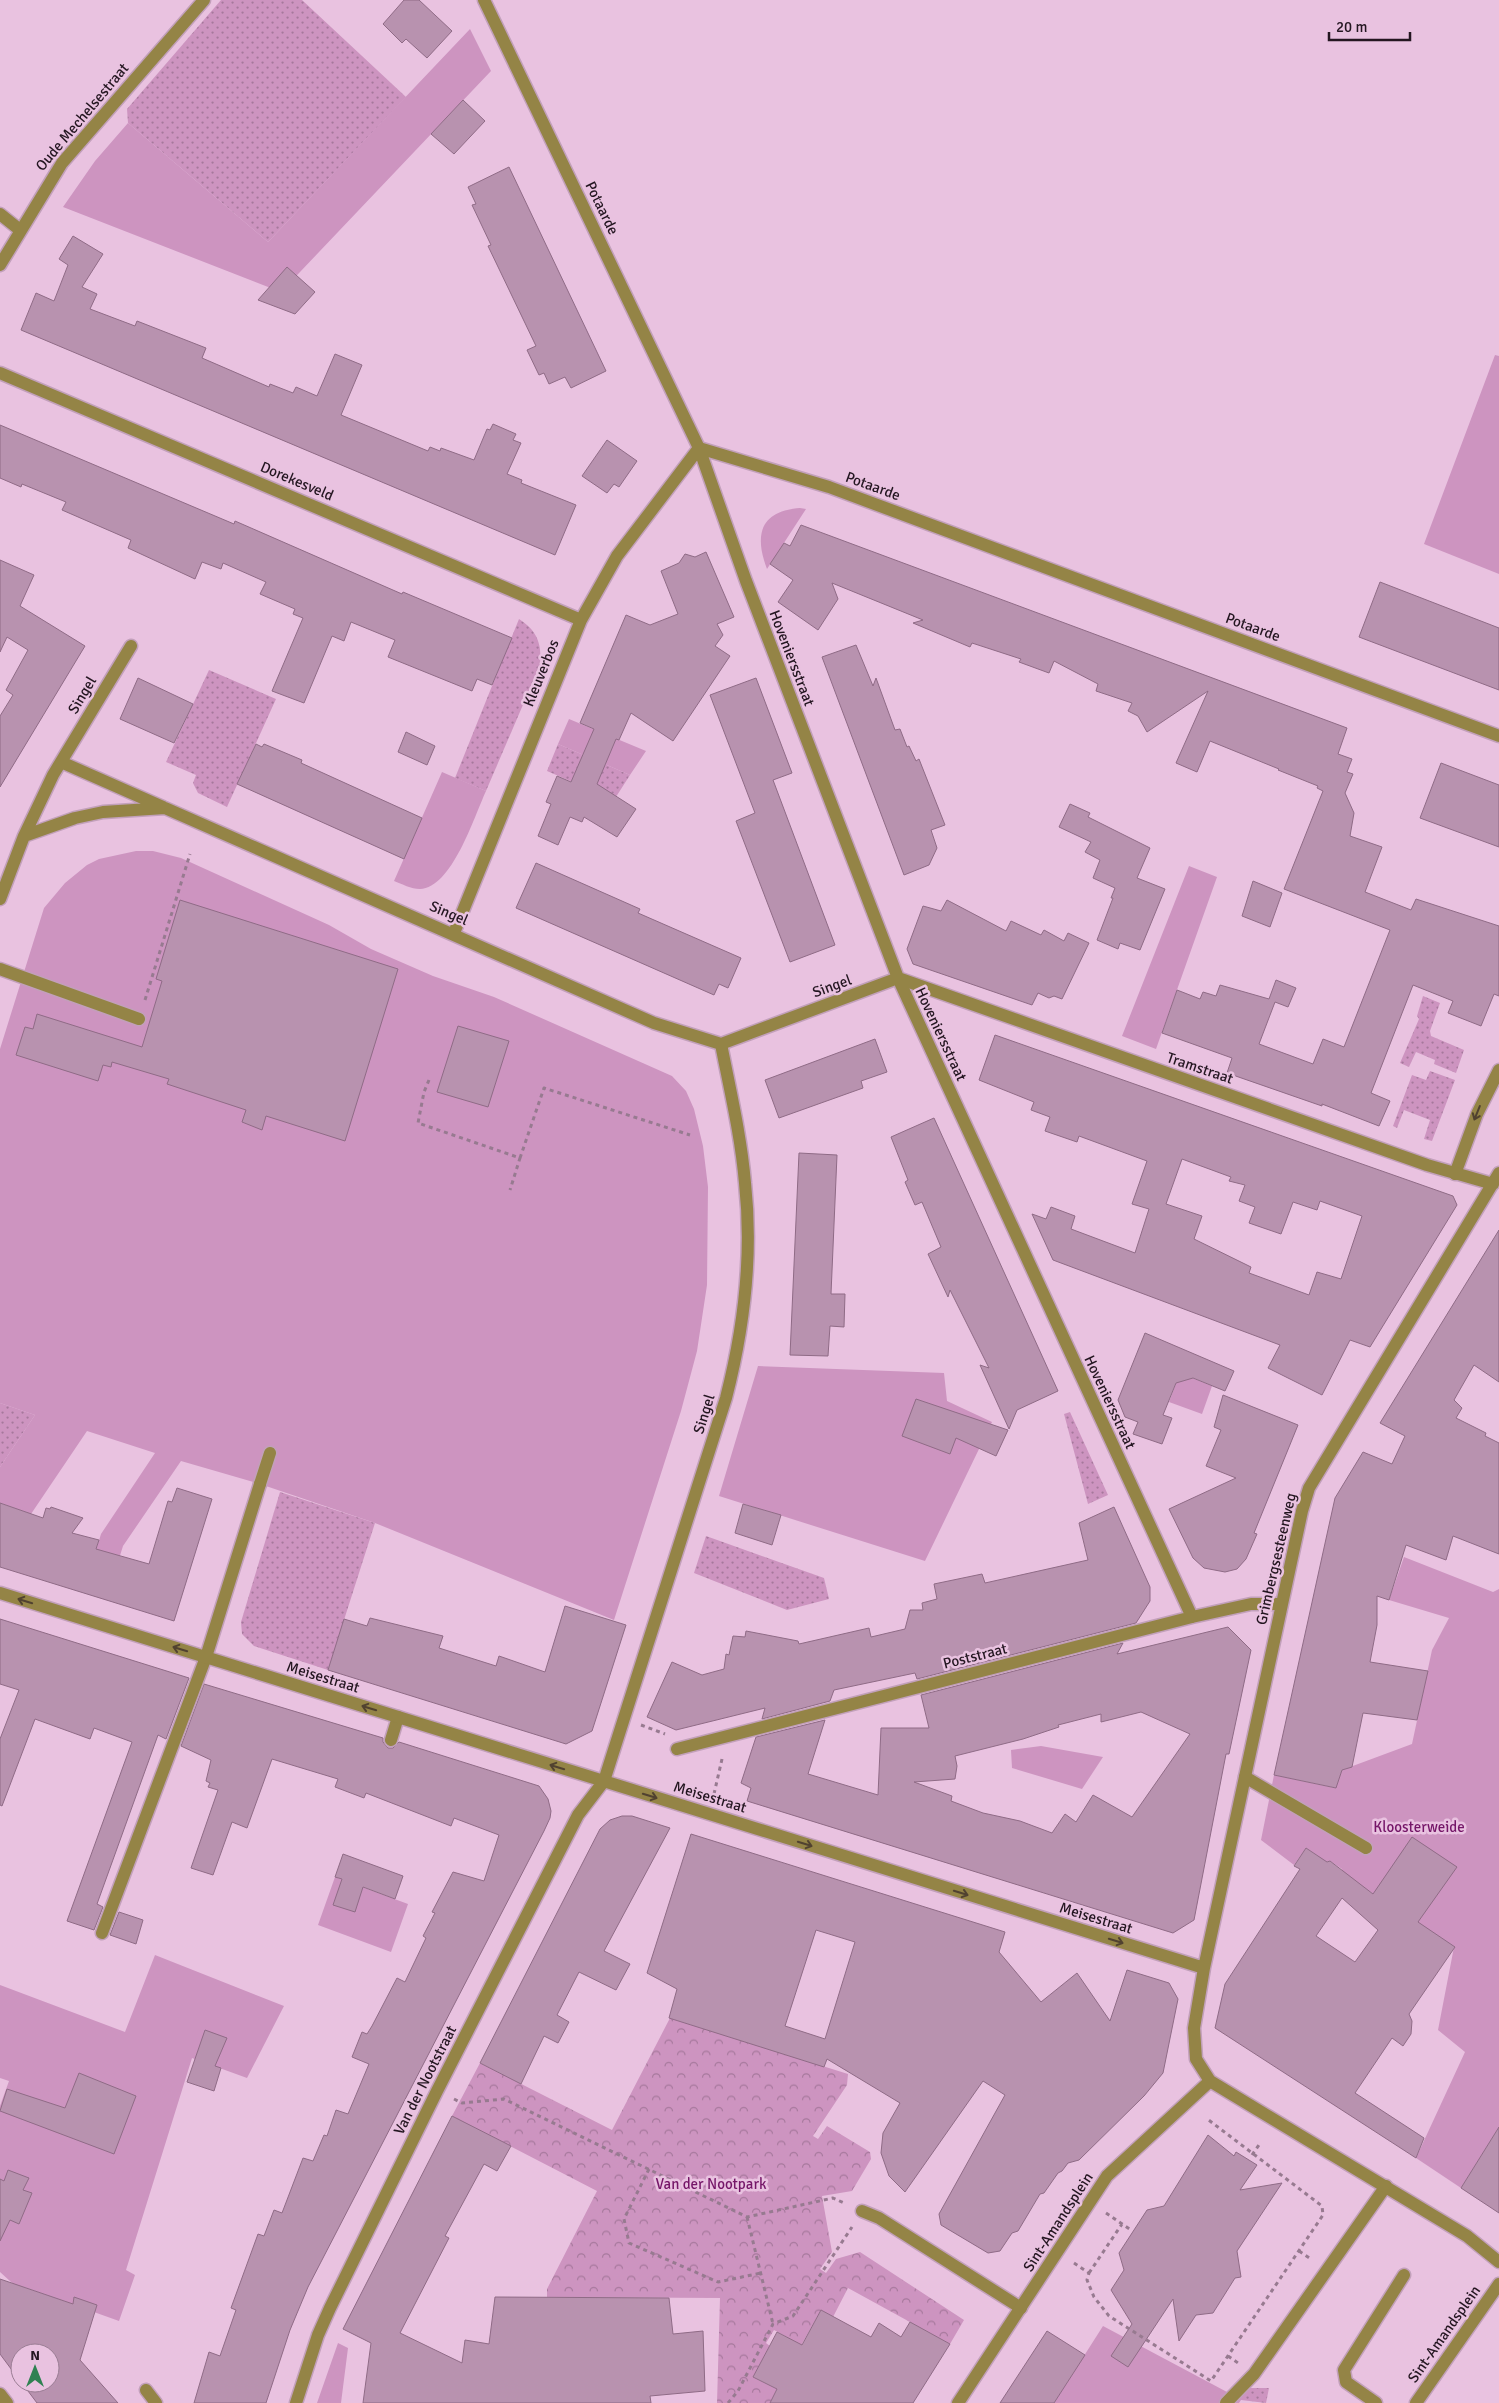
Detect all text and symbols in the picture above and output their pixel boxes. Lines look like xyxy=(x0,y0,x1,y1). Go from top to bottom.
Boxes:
scale bar xyxy=(1329,10,1410,42)
text: 20 m xyxy=(1336,18,1367,36)
street label: Oude Mechelsestraat xyxy=(32,59,132,175)
street label: Potaarde xyxy=(581,178,623,238)
street label: Dorekesveld xyxy=(258,457,336,505)
street label: Potaarde xyxy=(843,468,903,504)
street label: Hoveniersstraat xyxy=(765,608,819,708)
street label: Potaarde xyxy=(1223,609,1283,645)
street label: Kleuverbos xyxy=(519,636,563,709)
street label: Singel xyxy=(64,673,100,717)
street label: Singel xyxy=(427,897,471,929)
street label: Singel xyxy=(810,971,854,1001)
street label: Hoveniersstraat xyxy=(911,984,971,1084)
street label: Tramstraat xyxy=(1164,1048,1236,1088)
one-way arrow xyxy=(1472,1105,1482,1120)
street label: Hoveniersstraat xyxy=(1080,1352,1140,1452)
street label: Singel xyxy=(689,1392,719,1436)
street label: Grimbergsesteenweg xyxy=(1252,1491,1300,1627)
one-way arrow xyxy=(17,1595,33,1605)
street label: Poststraat xyxy=(941,1639,1009,1673)
one-way arrow xyxy=(173,1643,189,1653)
street label: Meisestraat xyxy=(284,1657,362,1697)
one-way arrow xyxy=(361,1702,377,1712)
one-way arrow xyxy=(550,1761,566,1771)
street label: Meisestraat xyxy=(671,1777,749,1817)
one-way arrow xyxy=(642,1791,658,1801)
park label: Kloosterweide xyxy=(1373,1818,1465,1836)
one-way arrow xyxy=(797,1840,813,1850)
one-way arrow xyxy=(952,1888,968,1898)
street label: Meisestraat xyxy=(1057,1898,1135,1938)
one-way arrow xyxy=(1107,1937,1123,1946)
street label: Van der Nootstraat xyxy=(390,2023,460,2137)
street label: Sint-Amandsplein xyxy=(1019,2169,1097,2275)
park label: Van der Nootpark xyxy=(656,2175,767,2193)
street label: Sint-Amandsplein xyxy=(1404,2282,1484,2386)
north arrow xyxy=(10,2343,60,2393)
text: N xyxy=(30,2347,40,2364)

